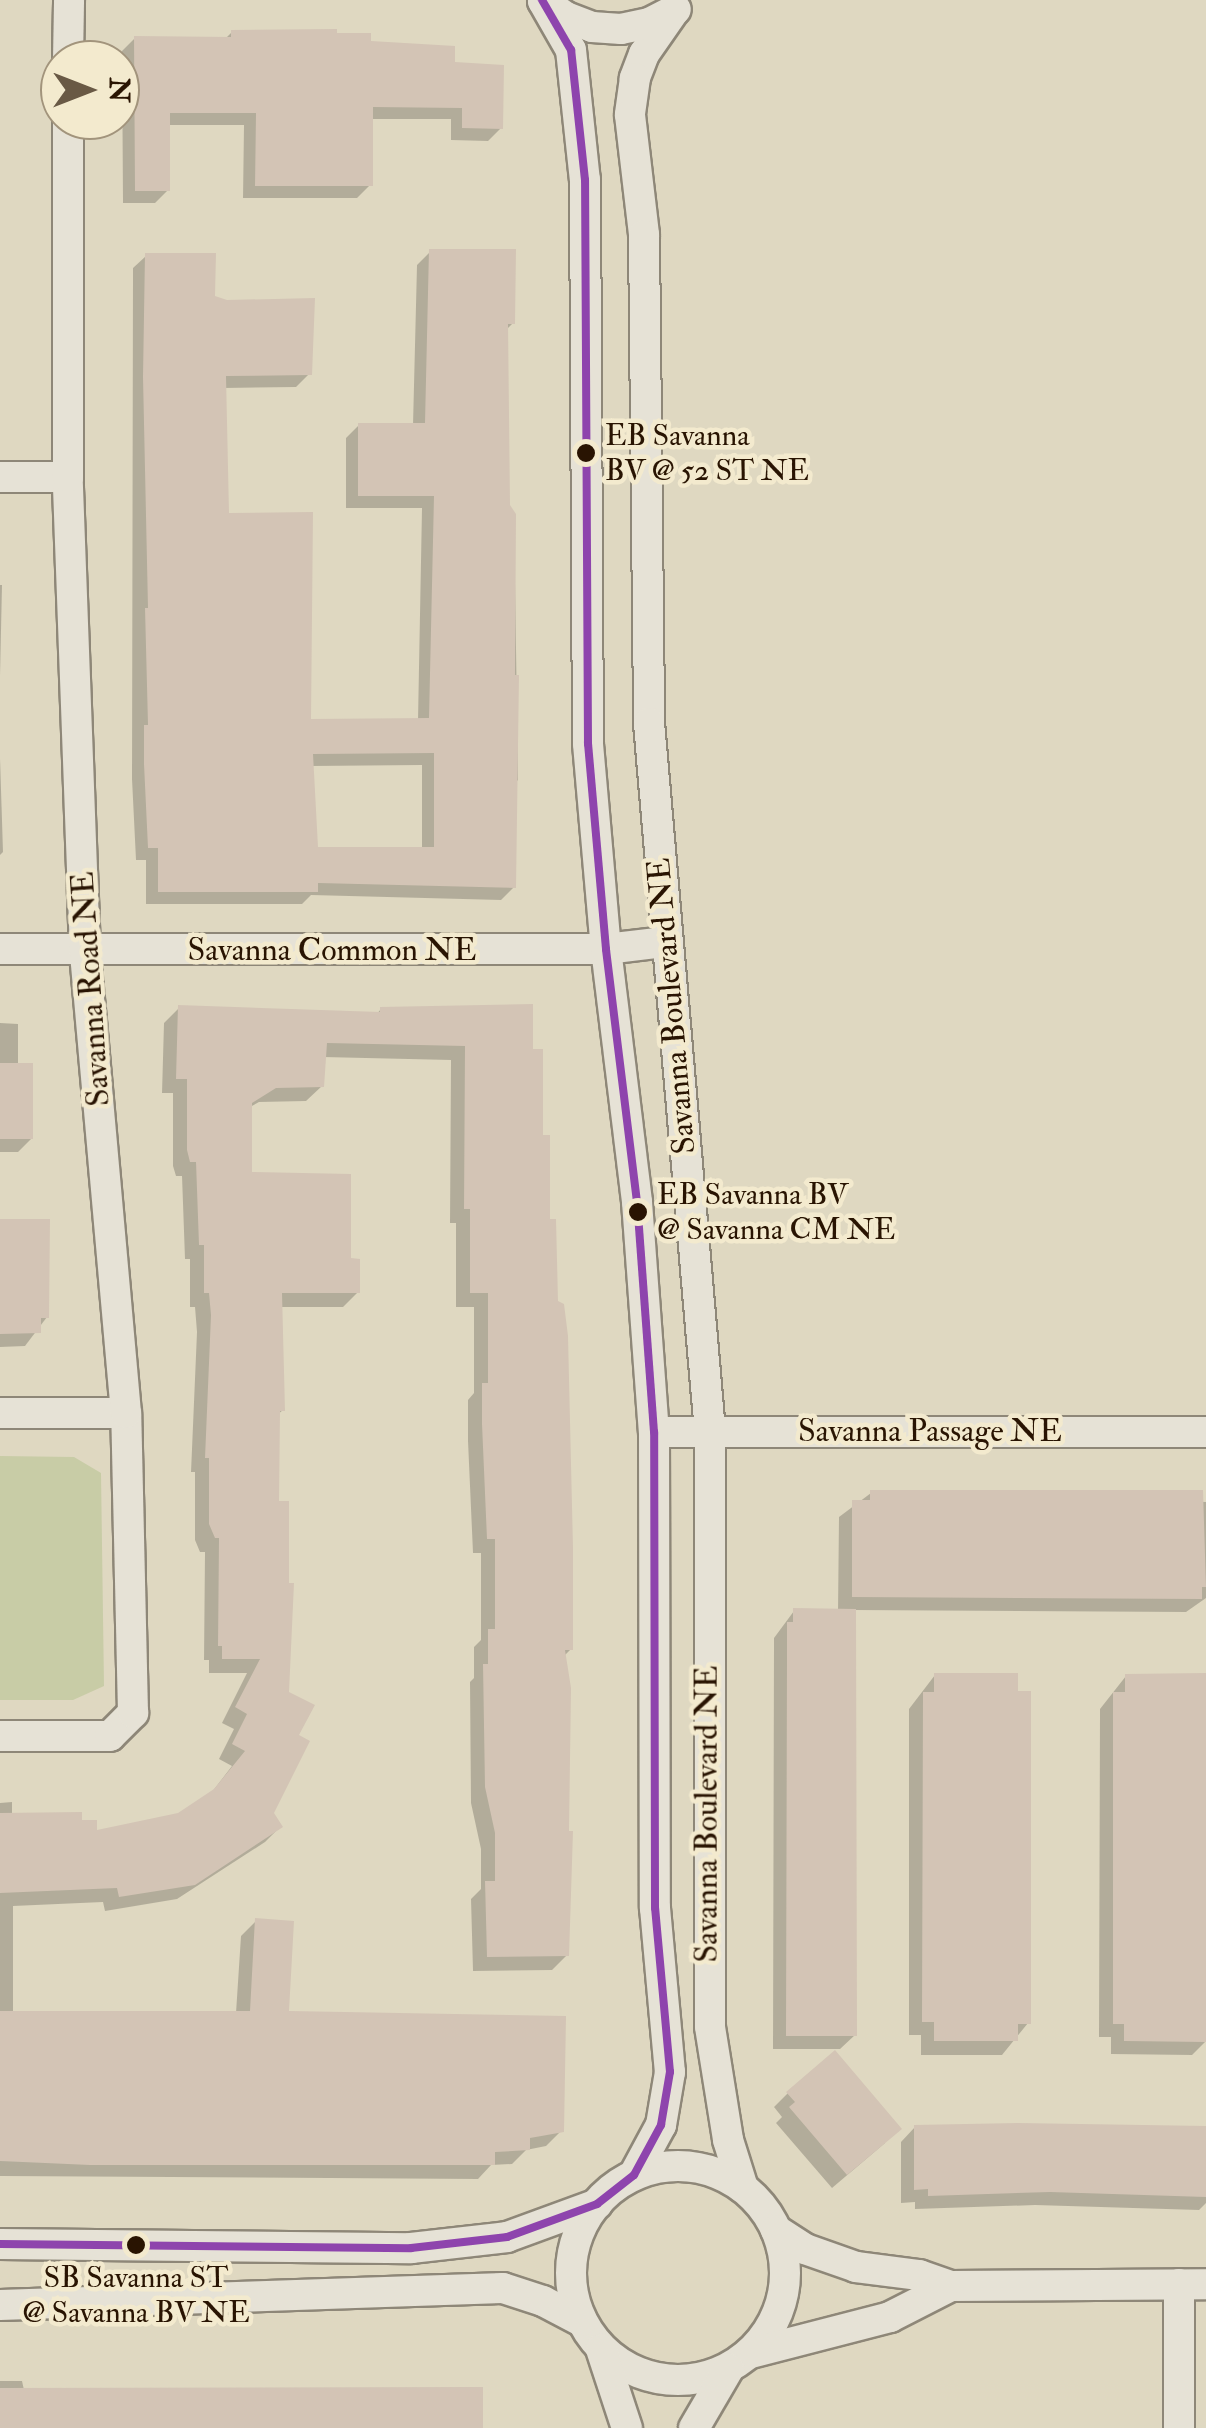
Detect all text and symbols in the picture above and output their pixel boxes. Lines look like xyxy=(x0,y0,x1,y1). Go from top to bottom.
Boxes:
north arrow xyxy=(40,40,140,140)
text: N xyxy=(101,77,136,103)
place label: EB Savanna BV @ 52 ST NE xyxy=(605,418,809,488)
marker: EB Savanna BV @ 52 ST NE xyxy=(576,443,596,463)
street label: Savanna Boulevard NE xyxy=(640,856,704,1156)
street label: Savanna Road NE xyxy=(64,870,118,1108)
street label: Savanna Common NE xyxy=(188,931,476,969)
place label: EB Savanna BV @ Savanna CM NE xyxy=(657,1177,895,1248)
marker: EB Savanna BV @ Savanna CM NE xyxy=(628,1202,648,1222)
street label: Savanna Passage NE xyxy=(798,1412,1062,1450)
street label: Savanna Boulevard NE xyxy=(688,1665,726,1963)
marker: SB Savanna ST @ Savanna BV NE xyxy=(126,2235,146,2255)
place label: SB Savanna ST @ Savanna BV NE xyxy=(22,2260,250,2330)

